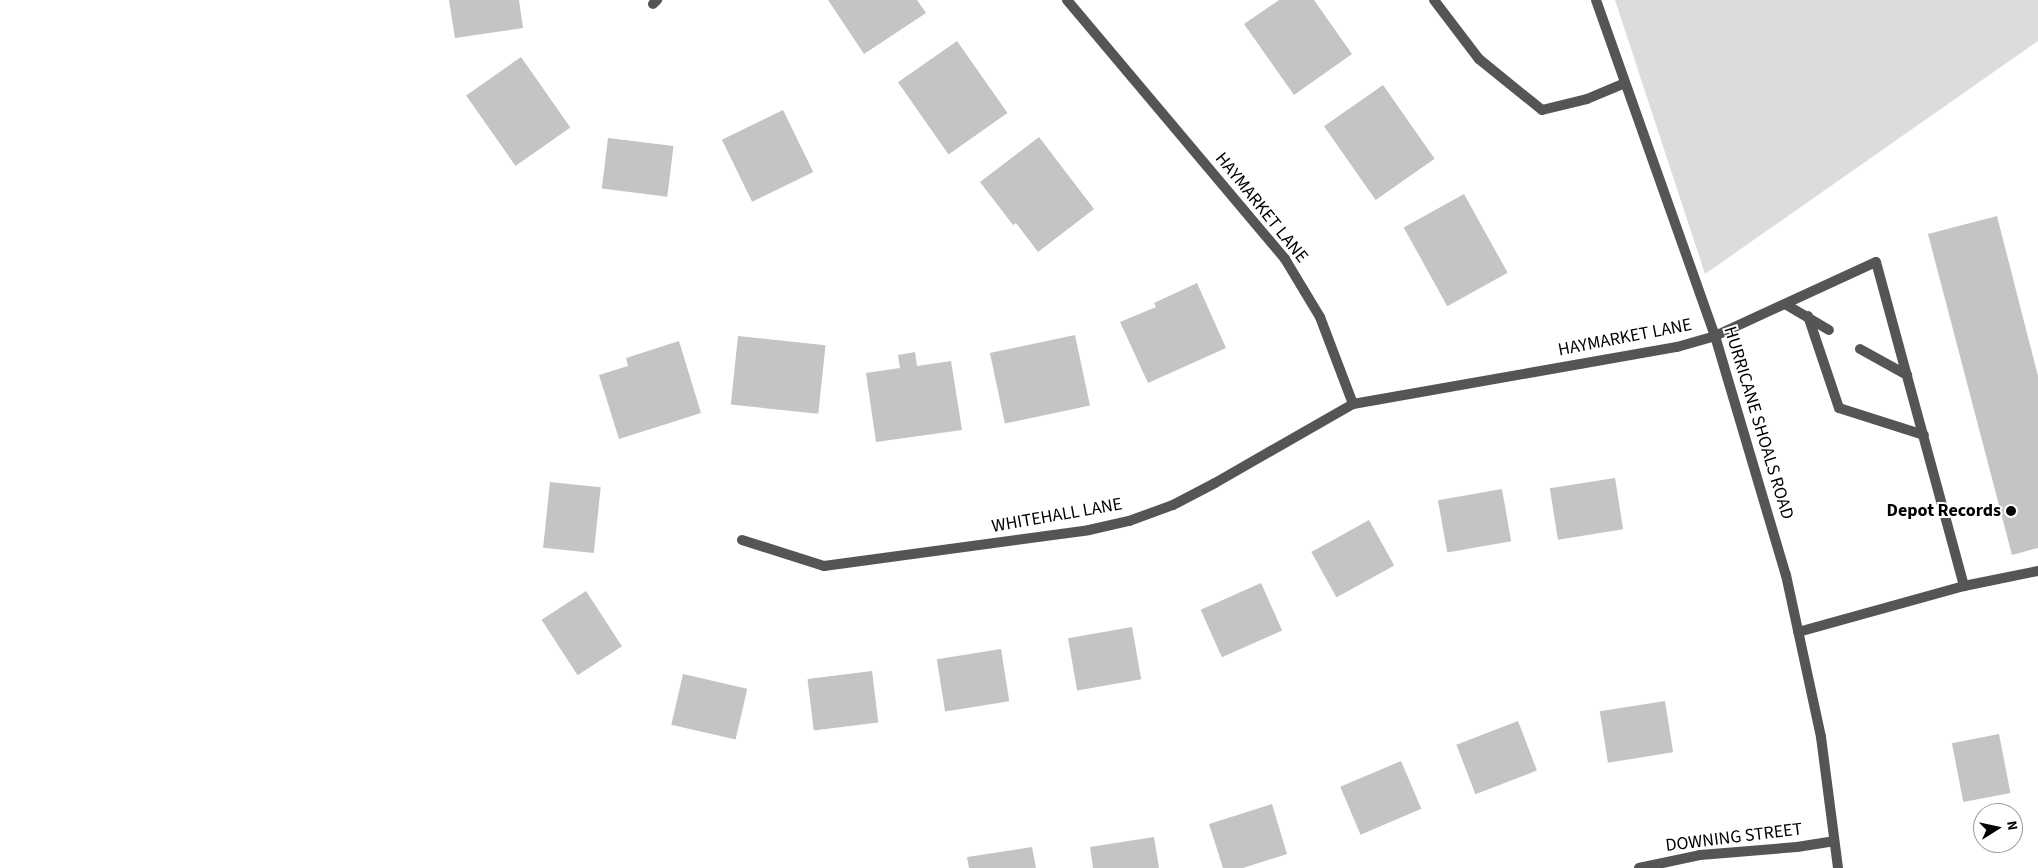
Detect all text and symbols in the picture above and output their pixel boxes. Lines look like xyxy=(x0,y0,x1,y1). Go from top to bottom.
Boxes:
street label: HAYMARKET LANE xyxy=(1210,148,1312,268)
street label: HAYMARKET LANE xyxy=(1556,314,1694,362)
street label: HURRICANE SHOALS ROAD xyxy=(1718,324,1798,522)
street label: WHITEHALL LANE xyxy=(990,494,1124,538)
place label: Depot Records xyxy=(1887,500,2001,522)
marker: Depot Records xyxy=(2005,505,2017,517)
north arrow xyxy=(1973,803,2023,853)
street label: DOWNING STREET xyxy=(1664,819,1804,857)
text: N xyxy=(2001,819,2022,832)

